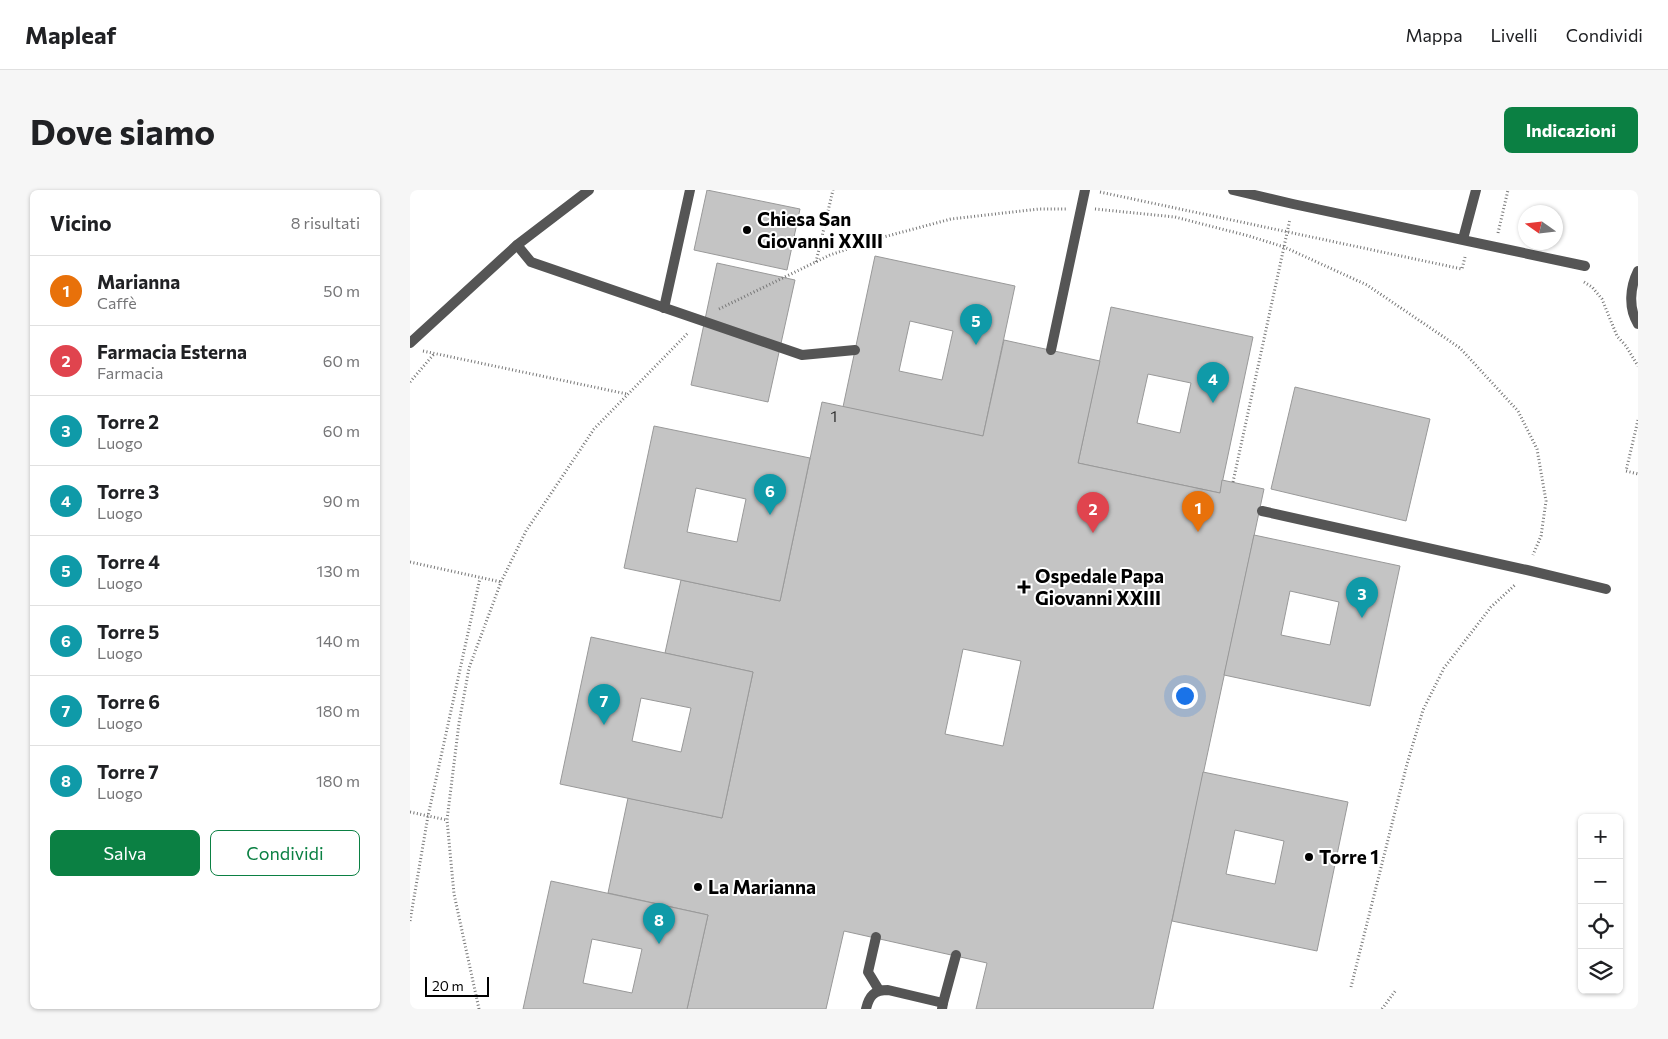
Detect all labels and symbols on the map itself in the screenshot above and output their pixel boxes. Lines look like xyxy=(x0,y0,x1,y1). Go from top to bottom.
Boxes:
north arrow xyxy=(1518,205,1563,250)
place label: Chiesa San Giovanni XXIII xyxy=(757,207,883,252)
marker: Chiesa San Giovanni XXIII xyxy=(741,224,753,236)
pin: 5 xyxy=(960,304,992,345)
pin: 4 xyxy=(1197,362,1229,403)
house number: 1 xyxy=(831,406,837,425)
pin: 6 xyxy=(754,474,786,515)
pin: 1 xyxy=(1182,491,1214,532)
pin: 2 xyxy=(1077,492,1109,533)
place label: Ospedale Papa Giovanni XXIII xyxy=(1035,564,1164,609)
pin: 3 xyxy=(1346,577,1378,618)
marker: Ospedale Papa Giovanni XXIII xyxy=(1017,580,1031,594)
your location xyxy=(1172,683,1198,709)
pin: 7 xyxy=(588,684,620,725)
place label: Torre 1 xyxy=(1319,845,1379,868)
marker: Torre 1 xyxy=(1303,851,1315,863)
place label: La Marianna xyxy=(708,875,816,898)
marker: La Marianna xyxy=(692,881,704,893)
pin: 8 xyxy=(643,903,675,944)
scale bar xyxy=(425,974,489,997)

